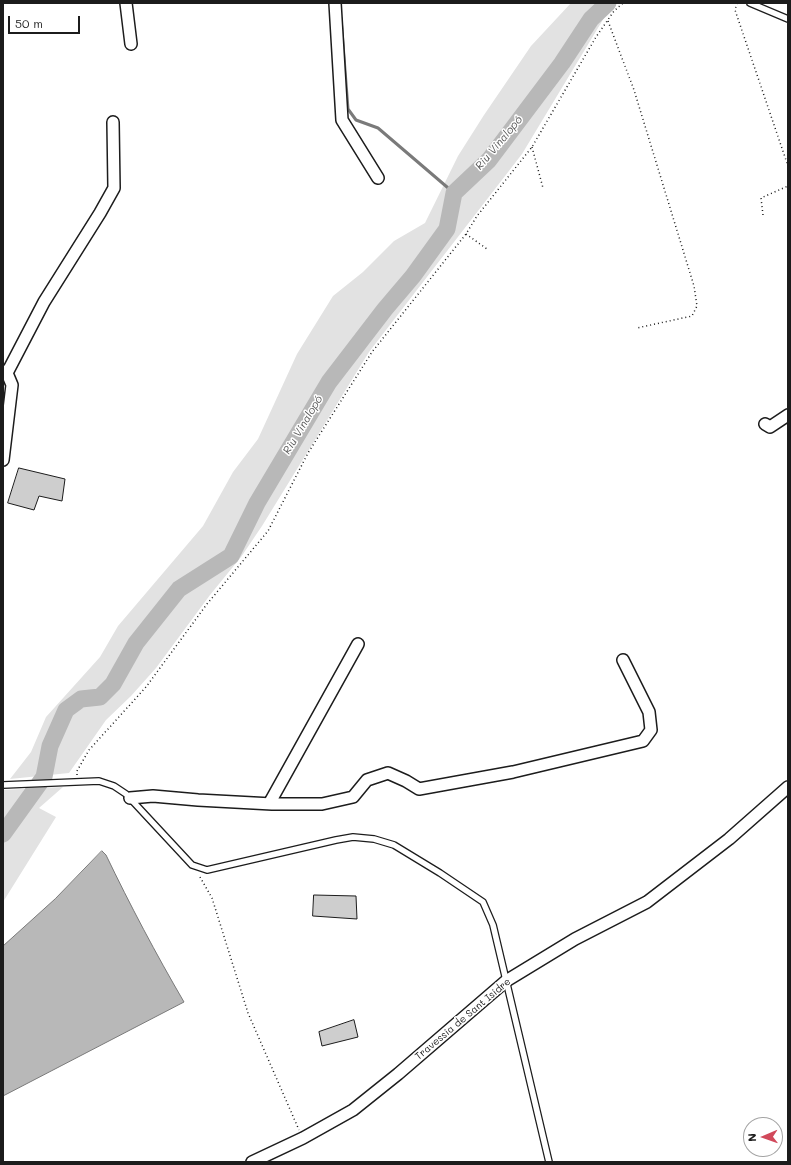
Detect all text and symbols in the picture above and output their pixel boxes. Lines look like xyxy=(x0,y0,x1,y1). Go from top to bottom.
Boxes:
scale bar xyxy=(10,8,82,34)
text: 50 m xyxy=(15,15,43,31)
water label: Riu Vinalopó xyxy=(473,113,525,173)
water label: Riu Vinalopó xyxy=(280,393,326,457)
street label: Travessia de Sant Isidre xyxy=(413,975,513,1063)
north arrow xyxy=(743,1117,783,1157)
text: N xyxy=(744,1133,759,1142)

